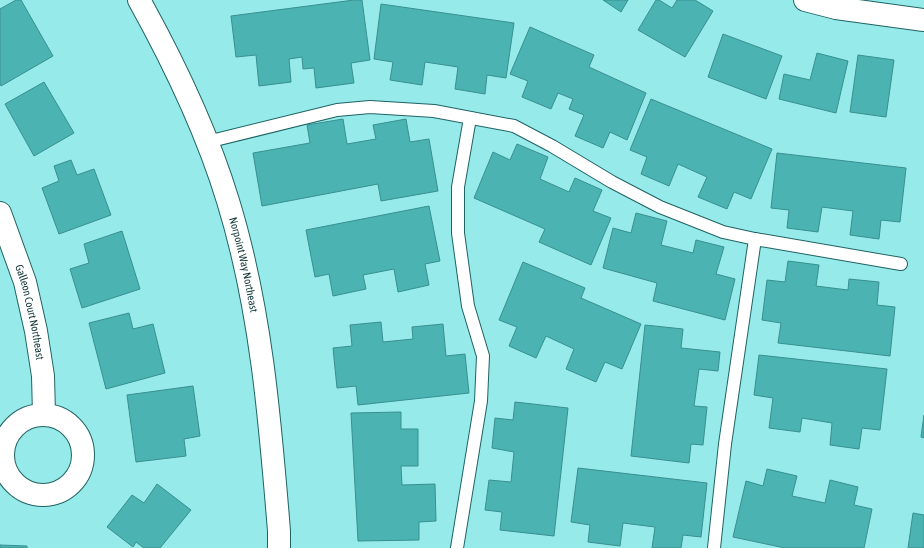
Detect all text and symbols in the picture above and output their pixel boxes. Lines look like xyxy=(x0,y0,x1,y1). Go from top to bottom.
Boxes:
street label: Norpoint Way Northeast xyxy=(227,216,260,313)
street label: Galleon Court Northeast xyxy=(13,263,46,361)

